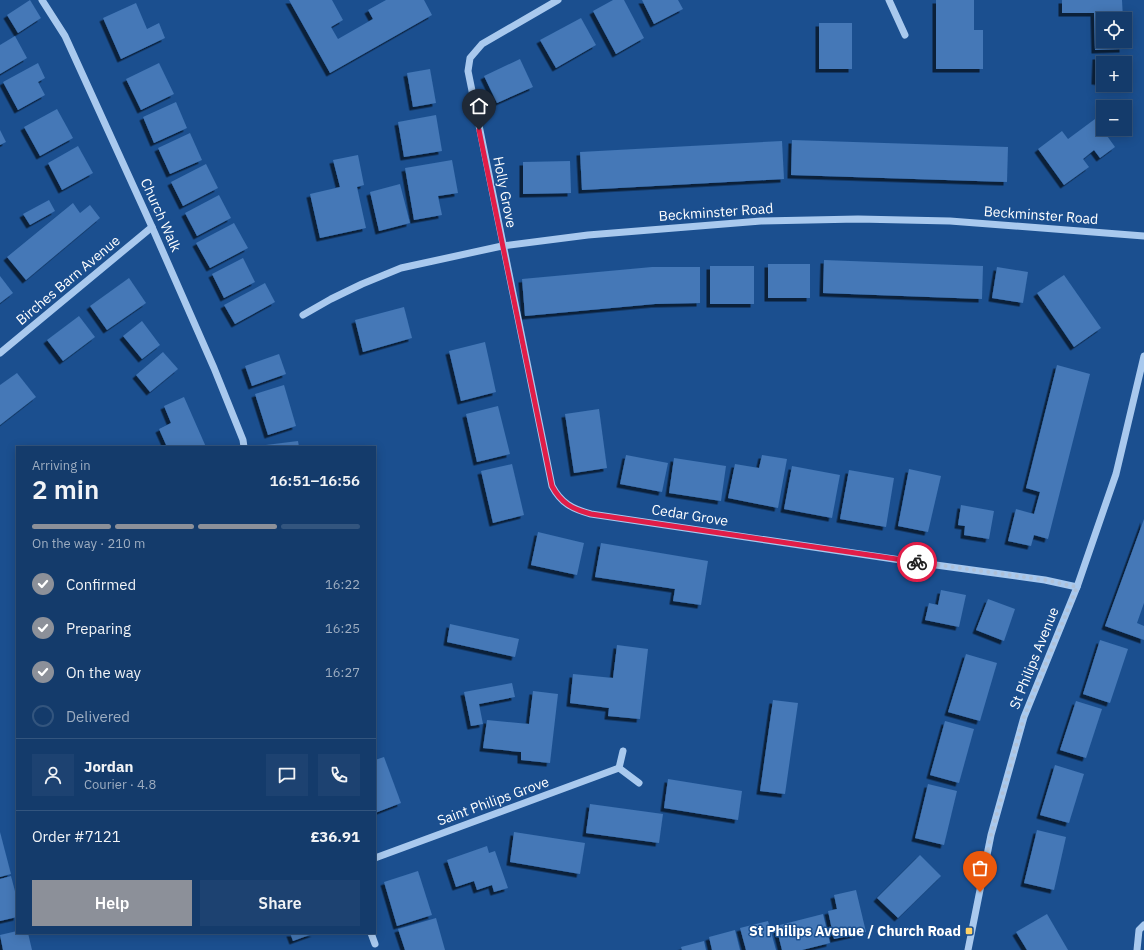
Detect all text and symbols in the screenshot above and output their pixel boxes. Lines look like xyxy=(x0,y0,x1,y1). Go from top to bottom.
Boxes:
map controls xyxy=(1096,12,1132,136)
button: locate xyxy=(1096,12,1132,48)
button: + xyxy=(1096,56,1132,92)
pin xyxy=(462,89,496,130)
icon: home xyxy=(468,95,490,117)
button: − xyxy=(1096,100,1132,136)
street label: Holly Grove xyxy=(489,155,521,230)
street label: Church Walk xyxy=(137,175,186,255)
street label: Beckminster Road xyxy=(658,199,774,225)
street label: Beckminster Road xyxy=(983,202,1099,228)
street label: Birches Barn Avenue xyxy=(12,231,124,329)
text: Arriving in xyxy=(32,457,91,474)
text: 16:51–16:56 xyxy=(270,471,360,490)
text: 2 min xyxy=(32,472,99,506)
street label: Cedar Grove xyxy=(650,500,730,530)
text: On the way · 210 m xyxy=(32,535,145,552)
courier xyxy=(897,542,937,582)
icon: bike xyxy=(906,551,928,573)
icon: check xyxy=(32,573,54,595)
text: Confirmed xyxy=(66,575,136,594)
text: 16:22 xyxy=(325,576,360,593)
street label: St Philips Avenue xyxy=(1005,604,1063,712)
icon: check xyxy=(32,617,54,639)
text: Preparing xyxy=(66,619,131,638)
text: 16:25 xyxy=(325,620,360,637)
icon: check xyxy=(32,661,54,683)
text: On the way xyxy=(66,663,141,682)
text: 16:27 xyxy=(325,664,360,681)
text: Delivered xyxy=(66,707,130,726)
button: person xyxy=(32,754,74,796)
button: chat xyxy=(266,754,308,796)
button: phone xyxy=(318,754,360,796)
text: Jordan xyxy=(84,757,133,776)
street label: Saint Philips Grove xyxy=(435,772,552,830)
text: Courier · 4.8 xyxy=(84,776,156,793)
text: Order #7121 xyxy=(32,827,121,846)
text: £36.91 xyxy=(311,827,360,846)
pin xyxy=(963,851,997,892)
icon: bag xyxy=(969,857,991,879)
button: Help xyxy=(32,880,192,926)
button: Share xyxy=(200,880,360,926)
place label: St Philips Avenue / Church Road xyxy=(749,922,961,940)
marker: St Philips Avenue / Church Road xyxy=(964,926,974,936)

